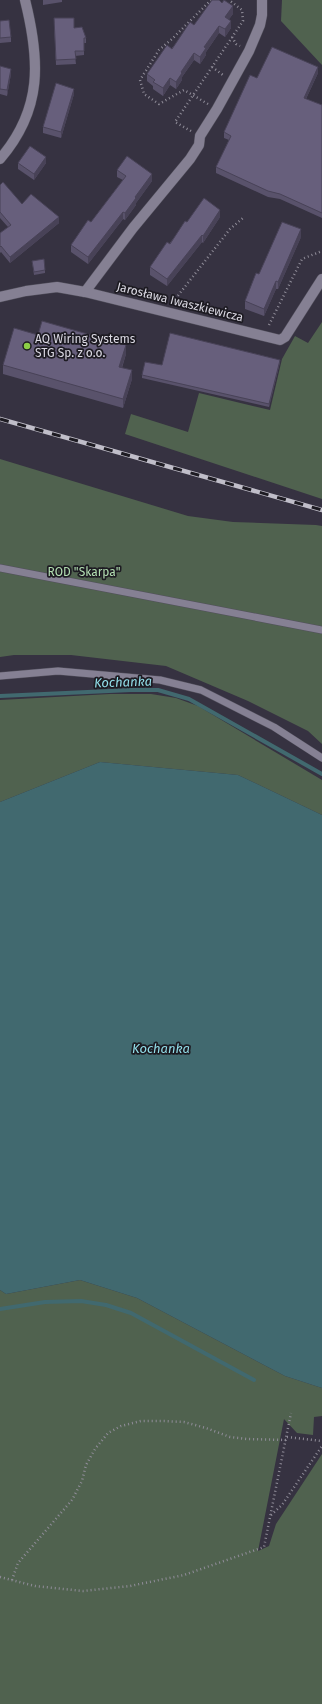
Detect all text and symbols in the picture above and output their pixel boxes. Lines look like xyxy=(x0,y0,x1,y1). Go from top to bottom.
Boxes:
street label: Jarosława Iwaszkiewicza xyxy=(115,280,245,324)
place label: AQ Wiring Systems STG Sp. z o.o. xyxy=(35,332,136,360)
marker: AQ Wiring Systems STG Sp. z o.o. xyxy=(22,341,32,351)
park label: ROD "Skarpa" xyxy=(47,565,121,579)
water label: Kochanka xyxy=(94,673,152,691)
water label: Kochanka xyxy=(132,1041,190,1056)

